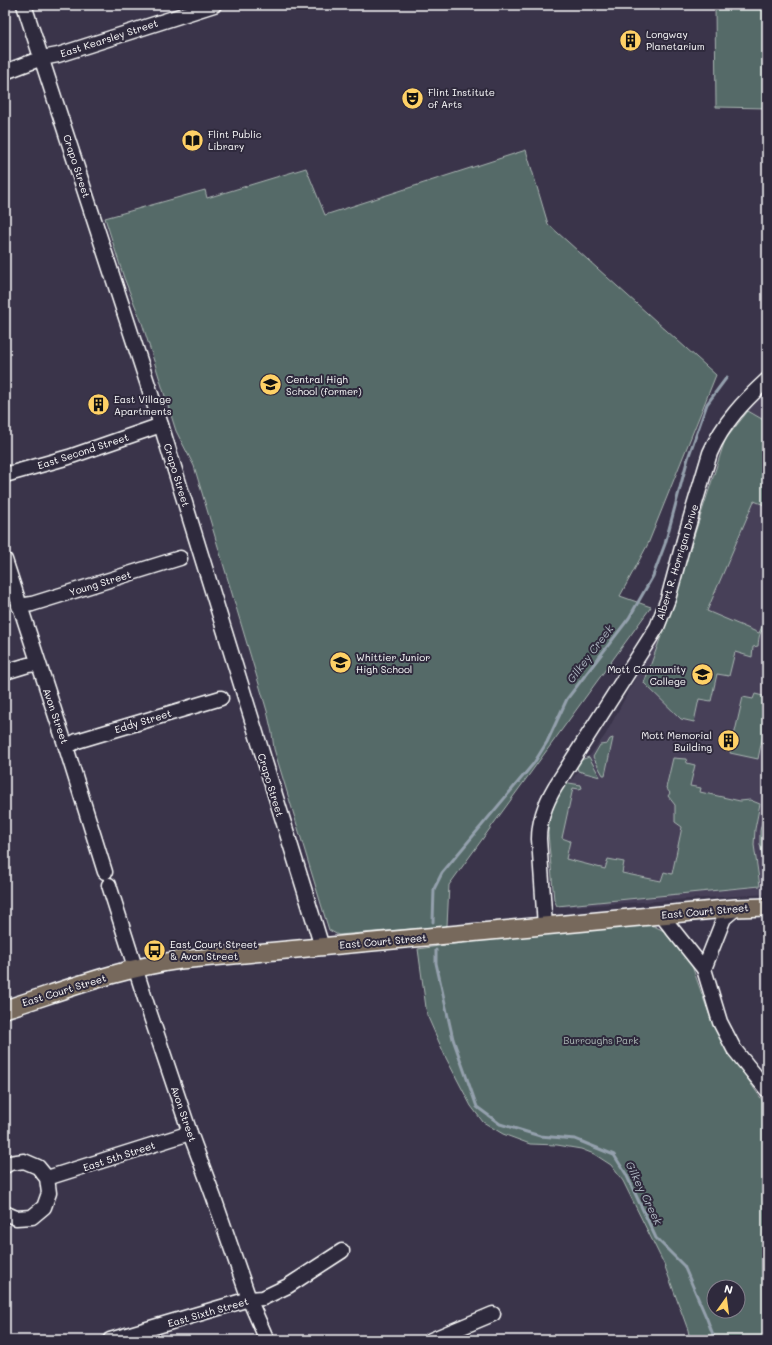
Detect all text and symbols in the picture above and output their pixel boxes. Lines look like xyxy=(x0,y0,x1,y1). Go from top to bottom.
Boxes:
street label: East Kearsley Street xyxy=(58,16,160,60)
building icon: Longway Planetarium xyxy=(617,27,643,53)
place label: Longway Planetarium xyxy=(646,27,705,53)
theatre icon: Flint Institute of Arts xyxy=(400,85,426,111)
place label: Flint Institute of Arts xyxy=(428,85,495,111)
library icon: Flint Public Library xyxy=(179,127,205,153)
place label: Flint Public Library xyxy=(208,127,262,153)
street label: Crapo Street xyxy=(60,133,94,199)
school or university icon: Central High School (former) xyxy=(258,372,284,398)
place label: Central High School (former) xyxy=(286,372,362,398)
building icon: East Village Apartments xyxy=(86,392,112,418)
place label: East Village Apartments xyxy=(114,392,172,418)
street label: East Second Street xyxy=(36,430,130,472)
street label: Crapo Street xyxy=(161,442,193,508)
street label: Albert R. Horrigan Drive xyxy=(653,502,701,622)
street label: Young Street xyxy=(67,567,133,599)
water label: Gilkey Creek xyxy=(563,621,616,686)
school or university icon: Whittier Junior High School xyxy=(327,650,353,676)
place label: Whittier Junior High School xyxy=(356,650,430,676)
place label: Mott Community College xyxy=(607,662,686,688)
school or university icon: Mott Community College xyxy=(689,662,715,688)
street label: Avon Street xyxy=(40,686,72,746)
street label: Eddy Street xyxy=(113,706,173,736)
place label: Mott Memorial Building xyxy=(641,728,712,754)
building icon: Mott Memorial Building xyxy=(715,728,741,754)
street label: Crapo Street xyxy=(255,752,287,818)
street label: East Court Street xyxy=(661,900,749,922)
street label: East Court Street xyxy=(339,930,427,952)
bus stop icon: East Court Street & Avon Street xyxy=(141,937,167,963)
place label: East Court Street & Avon Street xyxy=(170,937,257,963)
street label: East Court Street xyxy=(20,971,108,1009)
park label: Burroughs Park xyxy=(563,1033,639,1047)
street label: Avon Street xyxy=(168,1084,200,1144)
street label: East 5th Street xyxy=(81,1138,157,1174)
water label: Gilkey Creek xyxy=(623,1158,666,1227)
north arrow xyxy=(706,1279,746,1319)
text: N xyxy=(723,1281,734,1297)
street label: East Sixth Street xyxy=(166,1294,250,1330)

